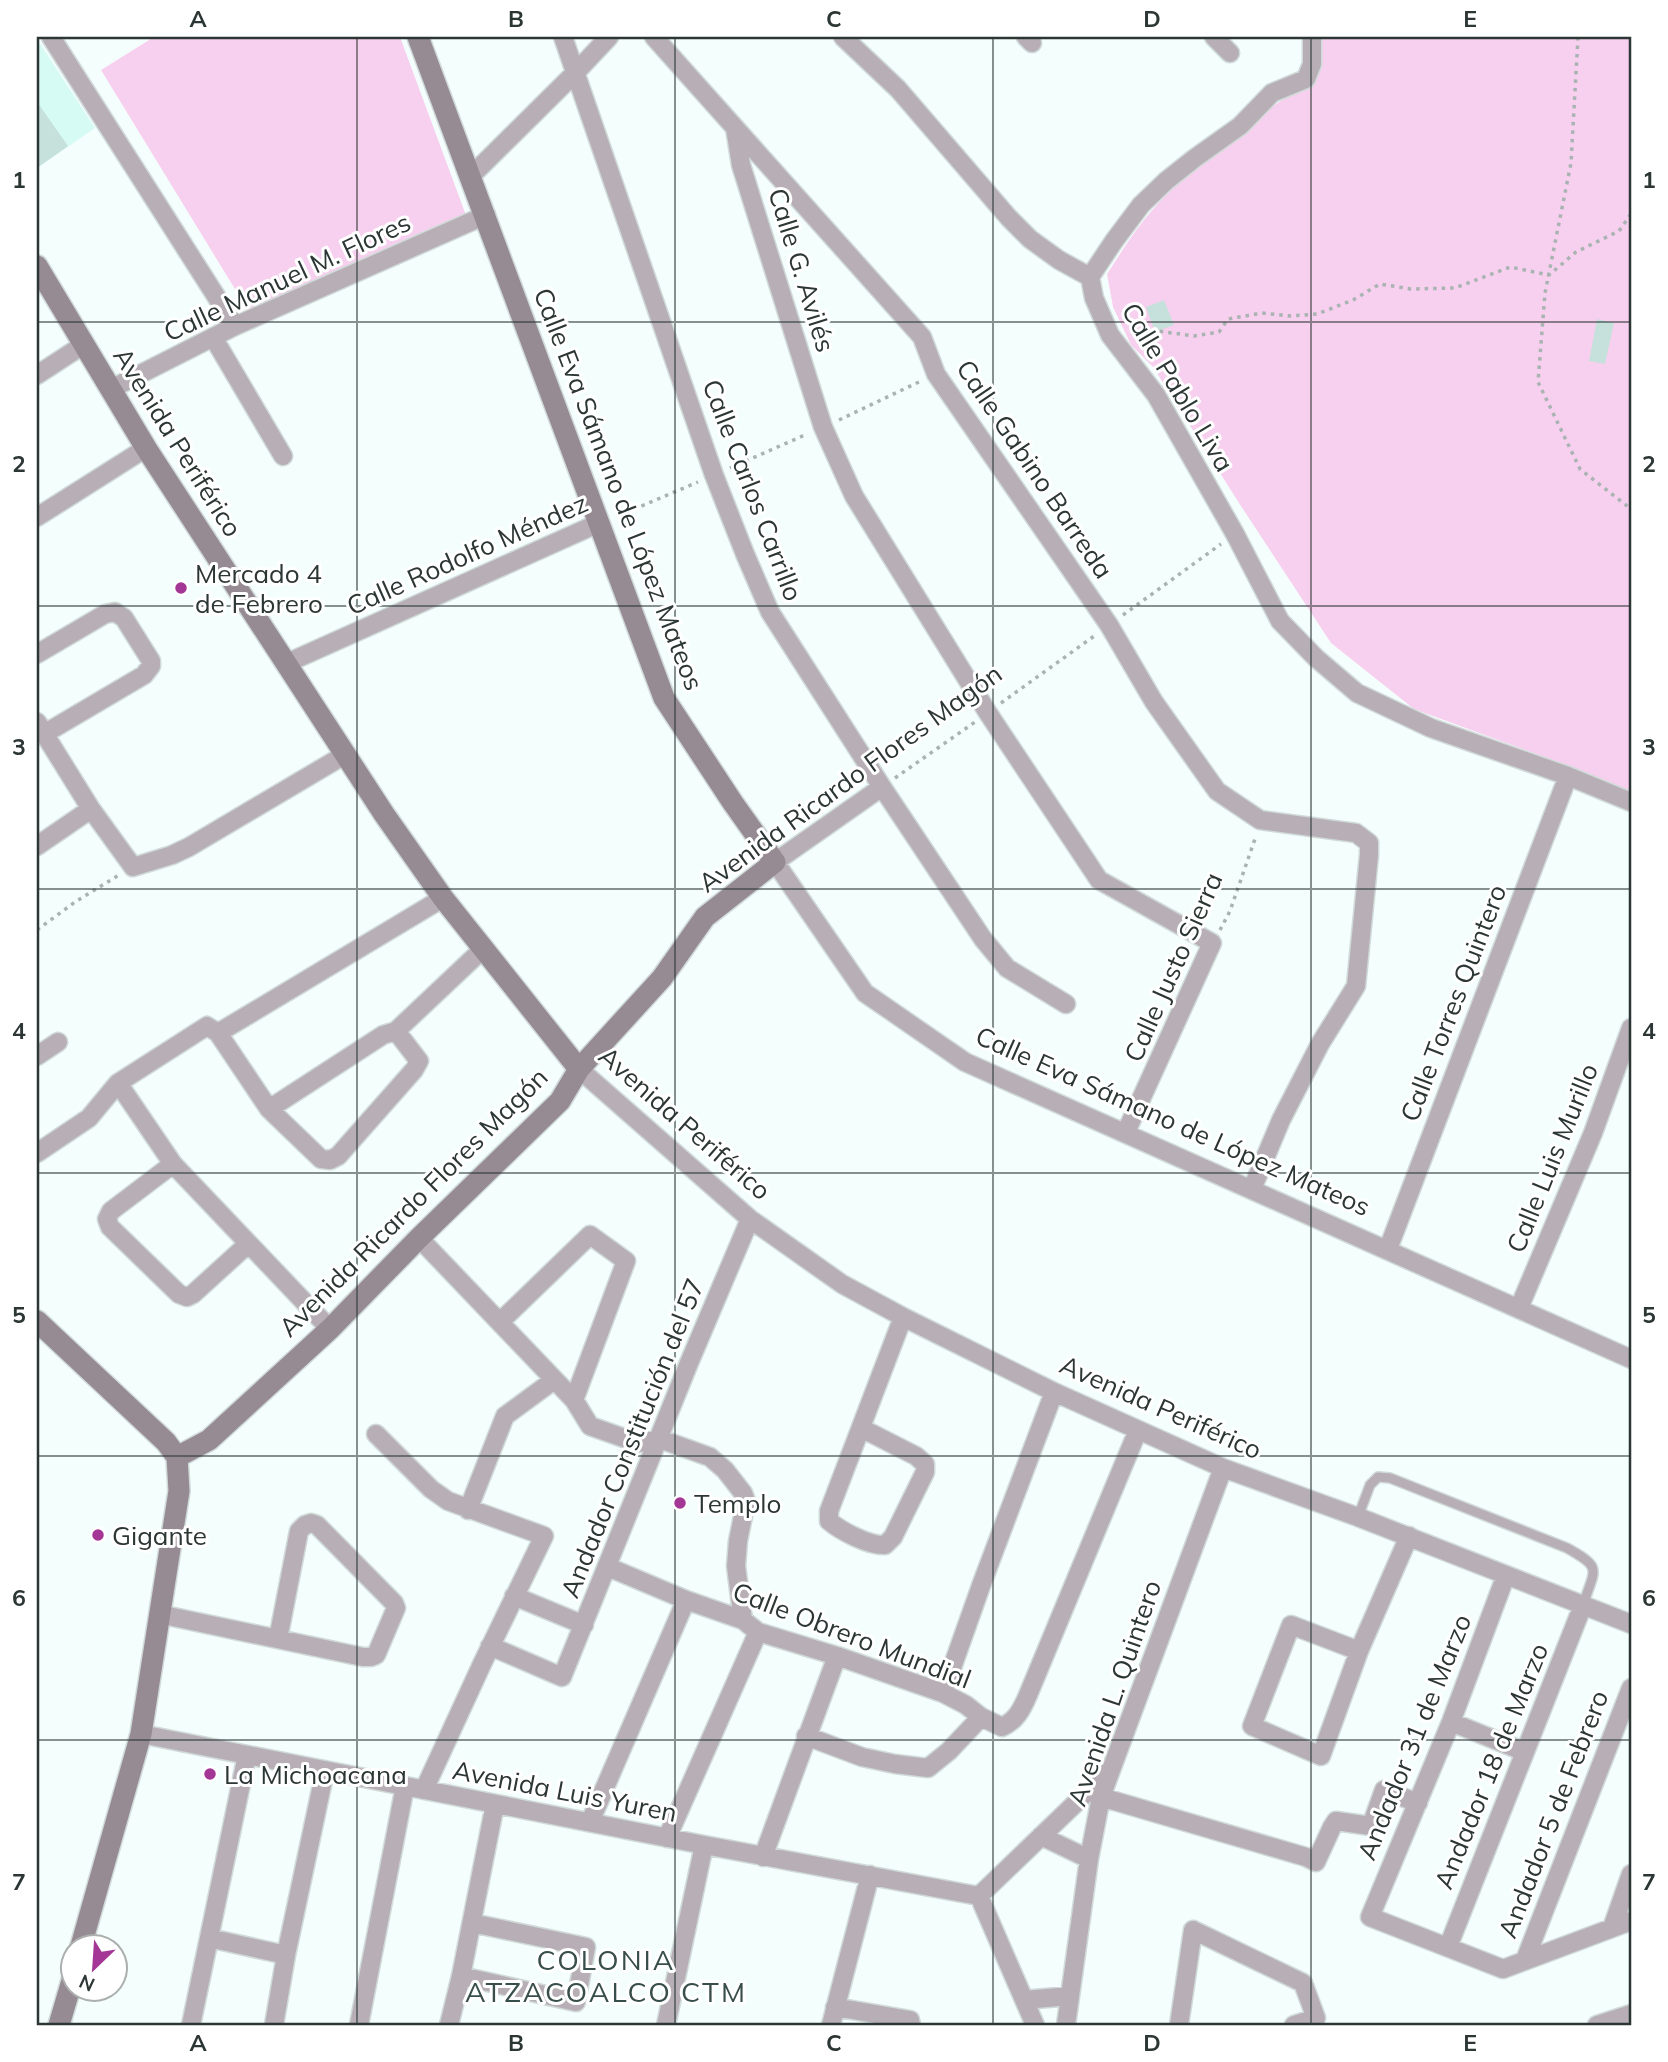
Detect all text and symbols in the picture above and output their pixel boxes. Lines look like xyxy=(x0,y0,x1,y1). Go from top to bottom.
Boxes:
text: A xyxy=(189,4,207,33)
text: B xyxy=(508,4,524,33)
text: C xyxy=(826,4,842,33)
text: D xyxy=(1143,4,1161,33)
text: E xyxy=(1463,4,1477,33)
text: 1 xyxy=(12,165,26,194)
text: 1 xyxy=(1642,165,1656,194)
street label: Calle G. Avilés xyxy=(761,184,843,356)
street label: Calle Manuel M. Flores xyxy=(158,205,416,349)
street label: Calle Eva Sámano de López Mateos xyxy=(527,283,711,695)
street label: Calle Pablo Liva xyxy=(1115,297,1241,477)
street label: Avenida Periférico xyxy=(106,341,250,543)
street label: Calle Gabino Barreda xyxy=(950,353,1120,585)
street label: Calle Carlos Carrillo xyxy=(696,375,810,605)
text: 2 xyxy=(12,449,26,478)
text: 2 xyxy=(1642,449,1656,478)
street label: Calle Rodolfo Méndez xyxy=(341,486,593,622)
place label: Mercado 4 de Febrero xyxy=(195,557,323,620)
marker: Mercado 4 de Febrero xyxy=(173,580,189,596)
street label: Avenida Ricardo Flores Magón xyxy=(692,657,1008,899)
text: 3 xyxy=(12,732,26,761)
text: 3 xyxy=(1642,732,1656,761)
street label: Calle Justo Sierra xyxy=(1116,867,1230,1067)
street label: Calle Torres Quintero xyxy=(1393,880,1513,1126)
text: 4 xyxy=(12,1016,26,1045)
text: 4 xyxy=(1642,1016,1656,1045)
street label: Calle Eva Sámano de López Mateos xyxy=(971,1019,1375,1223)
street label: Avenida Periférico xyxy=(592,1039,778,1207)
street label: Calle Luis Murillo xyxy=(1499,1059,1605,1257)
street label: Avenida Ricardo Flores Magón xyxy=(272,1061,554,1343)
street label: Andador Constitución del 57 xyxy=(553,1274,711,1602)
text: 5 xyxy=(12,1300,26,1329)
text: 5 xyxy=(1642,1300,1656,1329)
street label: Avenida Periférico xyxy=(1055,1348,1267,1466)
place label: Templo xyxy=(694,1487,781,1520)
marker: Templo xyxy=(672,1495,688,1511)
place label: Gigante xyxy=(112,1519,207,1552)
marker: Gigante xyxy=(90,1527,106,1543)
street label: Calle Obrero Mundial xyxy=(728,1574,976,1696)
street label: Avenida L. Quintero xyxy=(1060,1576,1168,1810)
text: 6 xyxy=(12,1583,26,1612)
text: 6 xyxy=(1642,1583,1656,1612)
street label: Andador 31 de Marzo xyxy=(1350,1609,1478,1865)
street label: Andador 18 de Marzo xyxy=(1427,1638,1555,1894)
street label: Andador 5 de Febrero xyxy=(1491,1686,1615,1942)
street label: Avenida Luis Yuren xyxy=(450,1753,680,1829)
place label: La Michoacana xyxy=(224,1758,407,1791)
marker: La Michoacana xyxy=(202,1766,218,1782)
text: 7 xyxy=(12,1867,26,1896)
text: 7 xyxy=(1642,1867,1656,1896)
north arrow xyxy=(60,1932,130,2002)
district label: COLONIA ATZACOALCO CTM xyxy=(465,1942,747,2009)
text: N xyxy=(75,1969,98,1997)
text: A xyxy=(189,2028,207,2057)
text: B xyxy=(508,2028,524,2057)
text: C xyxy=(826,2028,842,2057)
text: D xyxy=(1143,2028,1161,2057)
text: E xyxy=(1463,2028,1477,2057)

